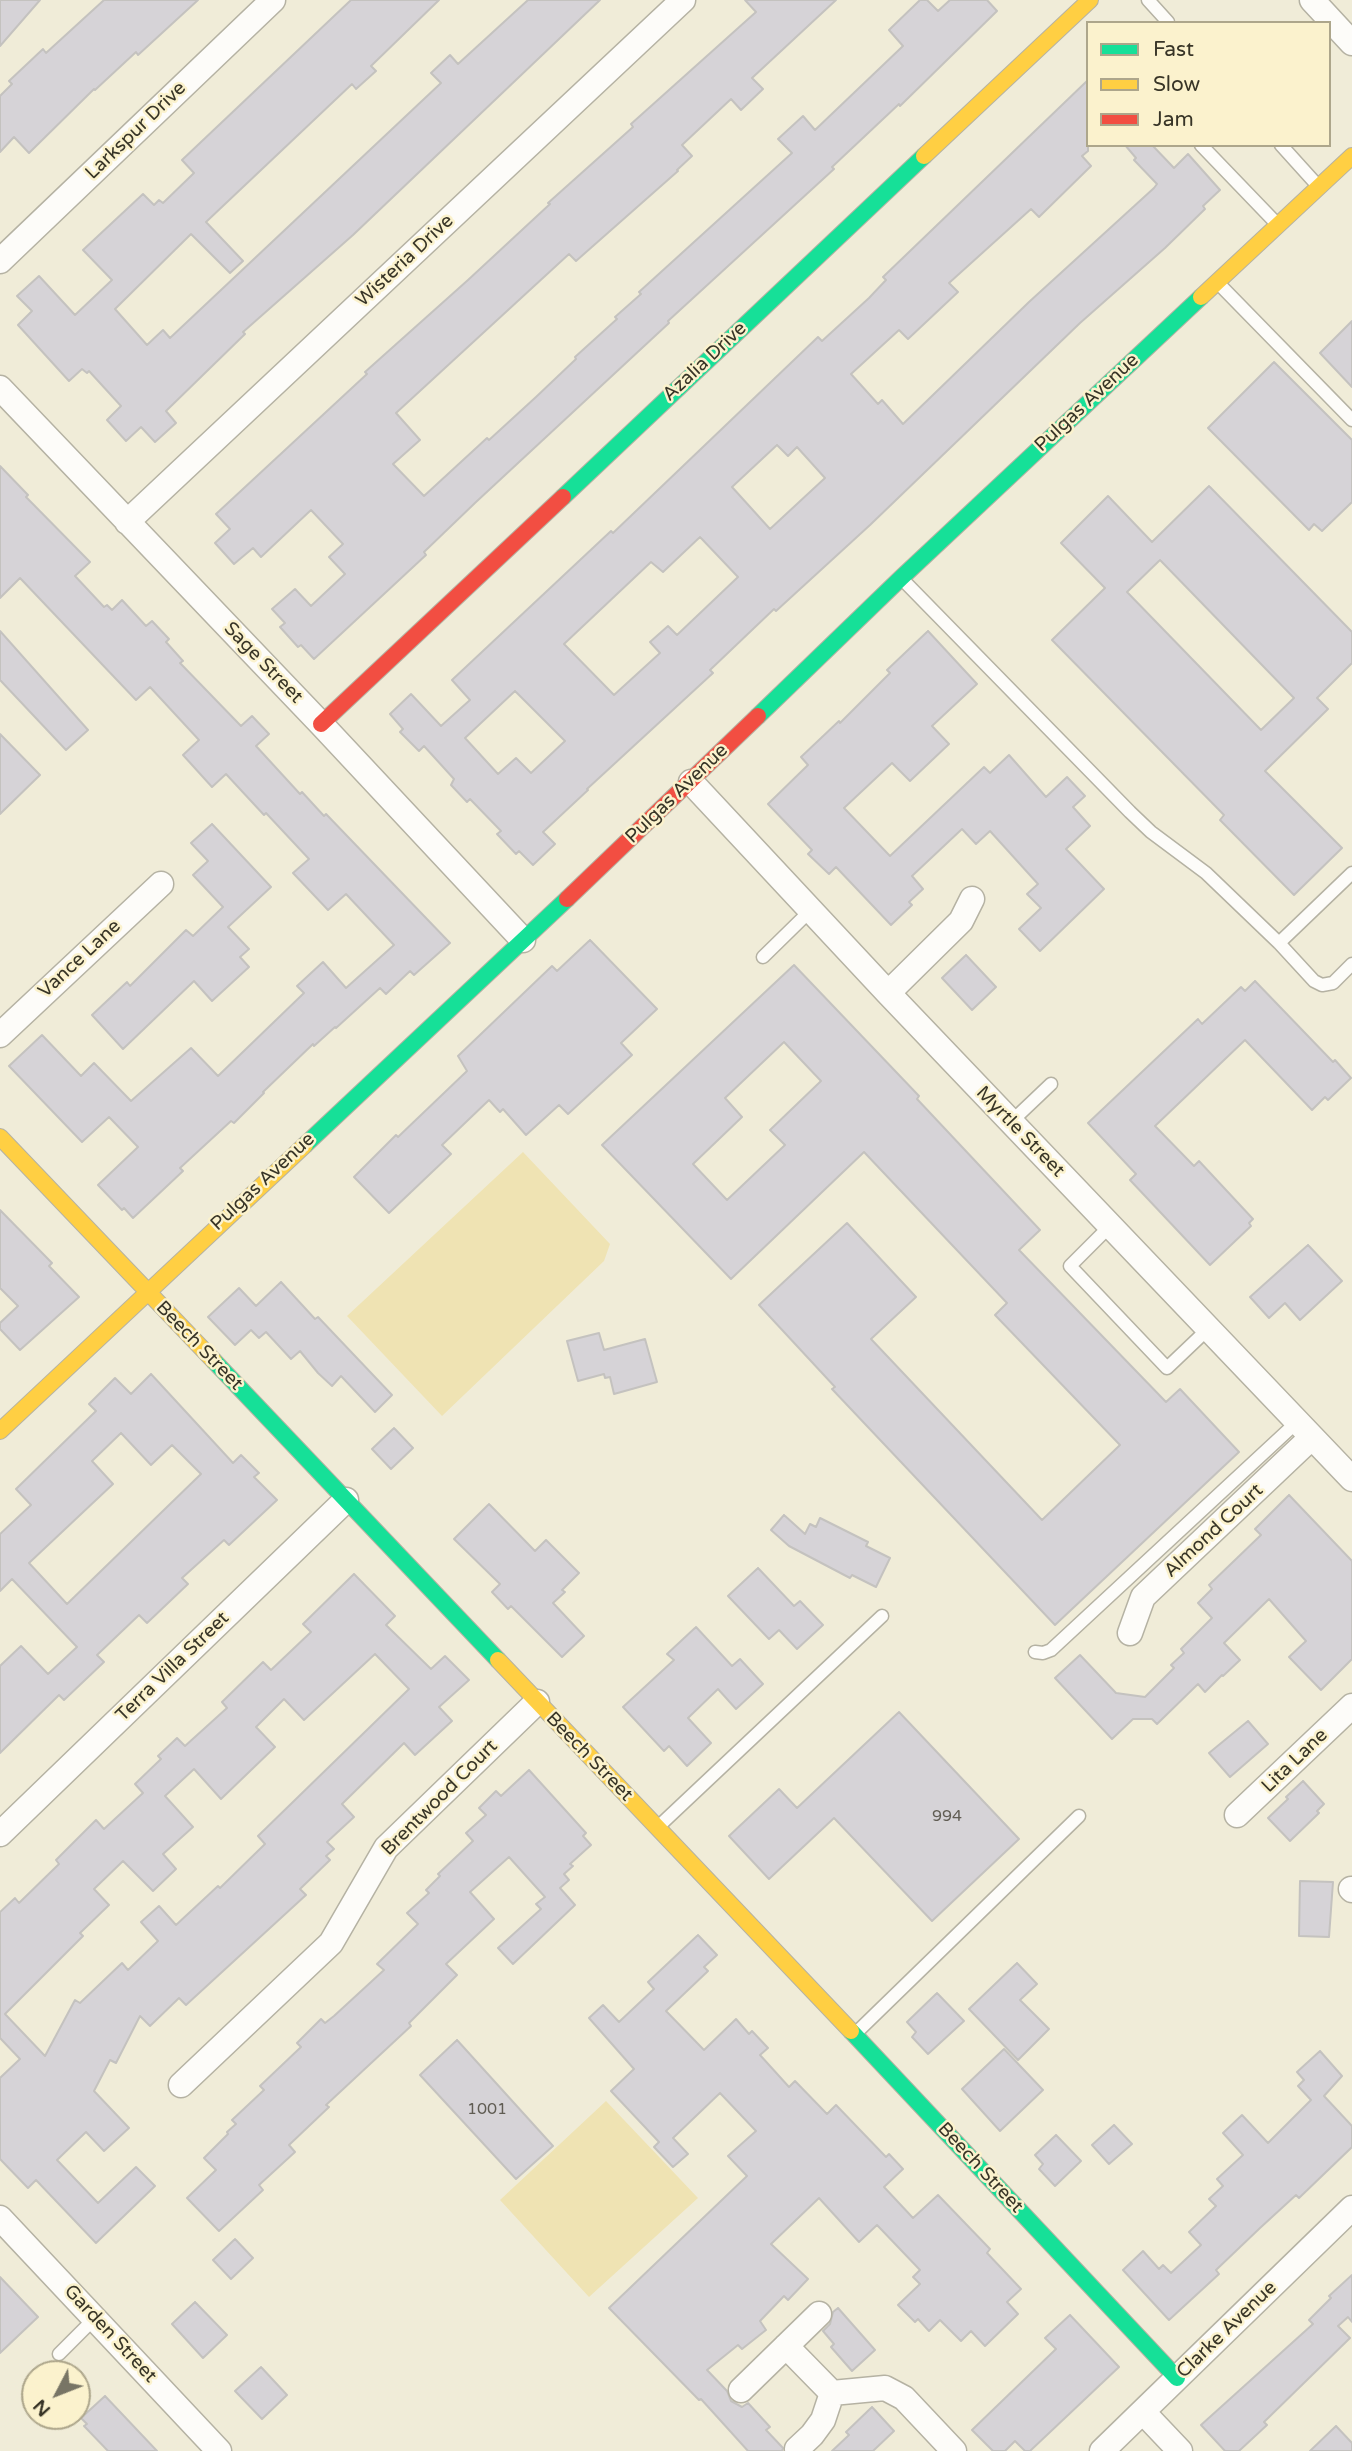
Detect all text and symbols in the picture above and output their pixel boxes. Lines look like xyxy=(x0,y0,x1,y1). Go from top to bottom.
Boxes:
legend xyxy=(1086,21,1331,147)
text: Fast xyxy=(1153,37,1194,62)
text: Slow xyxy=(1153,72,1200,97)
street label: Larkspur Drive xyxy=(81,77,191,185)
text: Jam xyxy=(1153,107,1194,132)
street label: Wisteria Drive xyxy=(351,210,459,312)
street label: Azalia Drive xyxy=(658,317,752,407)
street label: Pulgas Avenue xyxy=(1030,349,1144,457)
street label: Sage Street xyxy=(219,618,307,708)
street label: Pulgas Avenue xyxy=(621,739,733,849)
street label: Vance Lane xyxy=(34,915,126,1003)
street label: Myrtle Street xyxy=(971,1082,1069,1182)
street label: Pulgas Avenue xyxy=(206,1128,320,1236)
street label: Beech Street xyxy=(151,1297,247,1395)
street label: Almond Court xyxy=(1160,1479,1268,1583)
street label: Terra Villa Street xyxy=(112,1607,234,1727)
street label: Beech Street xyxy=(541,1708,637,1806)
street label: Lita Lane xyxy=(1257,1724,1333,1798)
street label: Brentwood Court xyxy=(377,1735,503,1861)
house number: 994 xyxy=(932,1807,962,1827)
house number: 1001 xyxy=(467,2100,507,2120)
street label: Beech Street xyxy=(932,2118,1028,2218)
street label: Clarke Avenue xyxy=(1172,2277,1282,2383)
street label: Garden Street xyxy=(59,2280,161,2388)
north arrow xyxy=(21,2360,91,2430)
text: N xyxy=(29,2395,55,2421)

